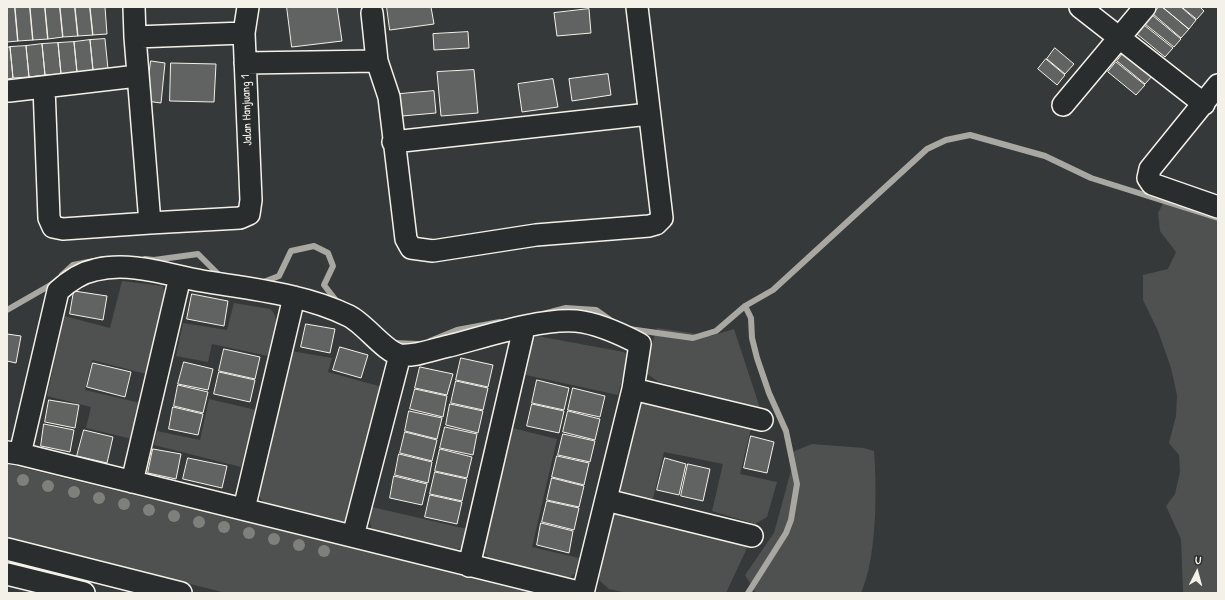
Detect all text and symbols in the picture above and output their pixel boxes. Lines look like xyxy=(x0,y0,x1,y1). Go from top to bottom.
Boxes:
street label: Jalan Hanjuang 1 xyxy=(239,74,255,146)
north arrow xyxy=(1177,552,1217,592)
text: U xyxy=(1195,553,1202,567)

